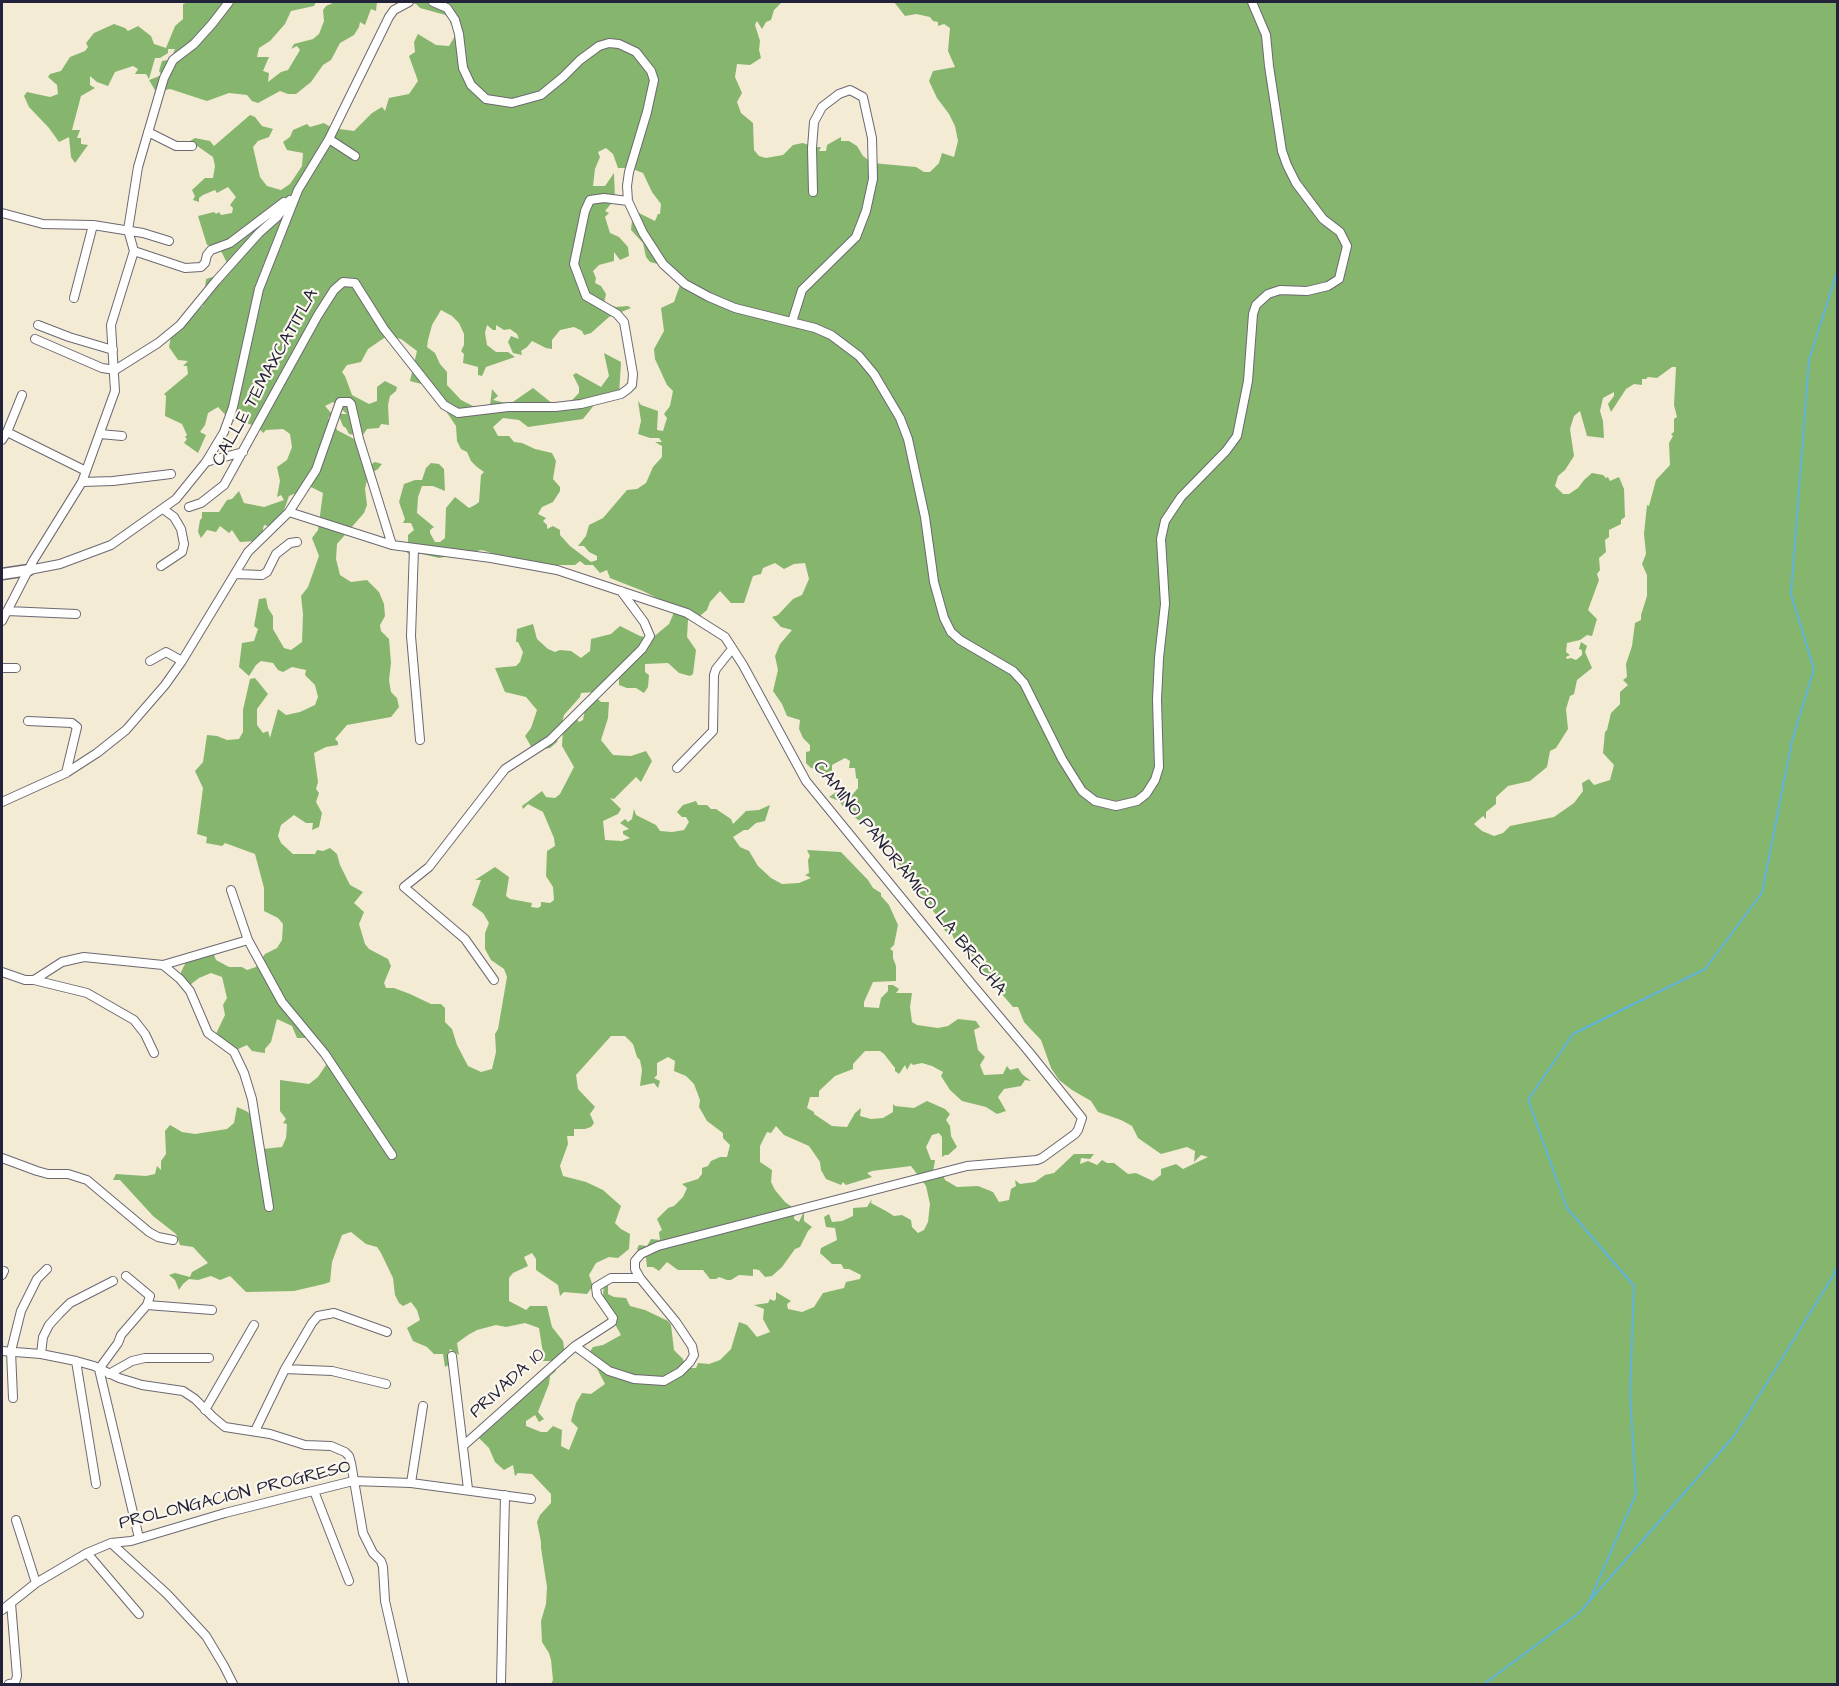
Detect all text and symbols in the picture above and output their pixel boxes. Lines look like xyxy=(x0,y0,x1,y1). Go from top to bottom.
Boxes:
street label: CALLE TEMAXCATITLA xyxy=(208,285,324,471)
street label: CAMINO PANORÁMICO LA BRECHA xyxy=(808,757,1010,1001)
street label: PRIVADA 10 xyxy=(466,1345,550,1423)
street label: PROLONGACIÓN PROGRESO xyxy=(117,1457,353,1535)

